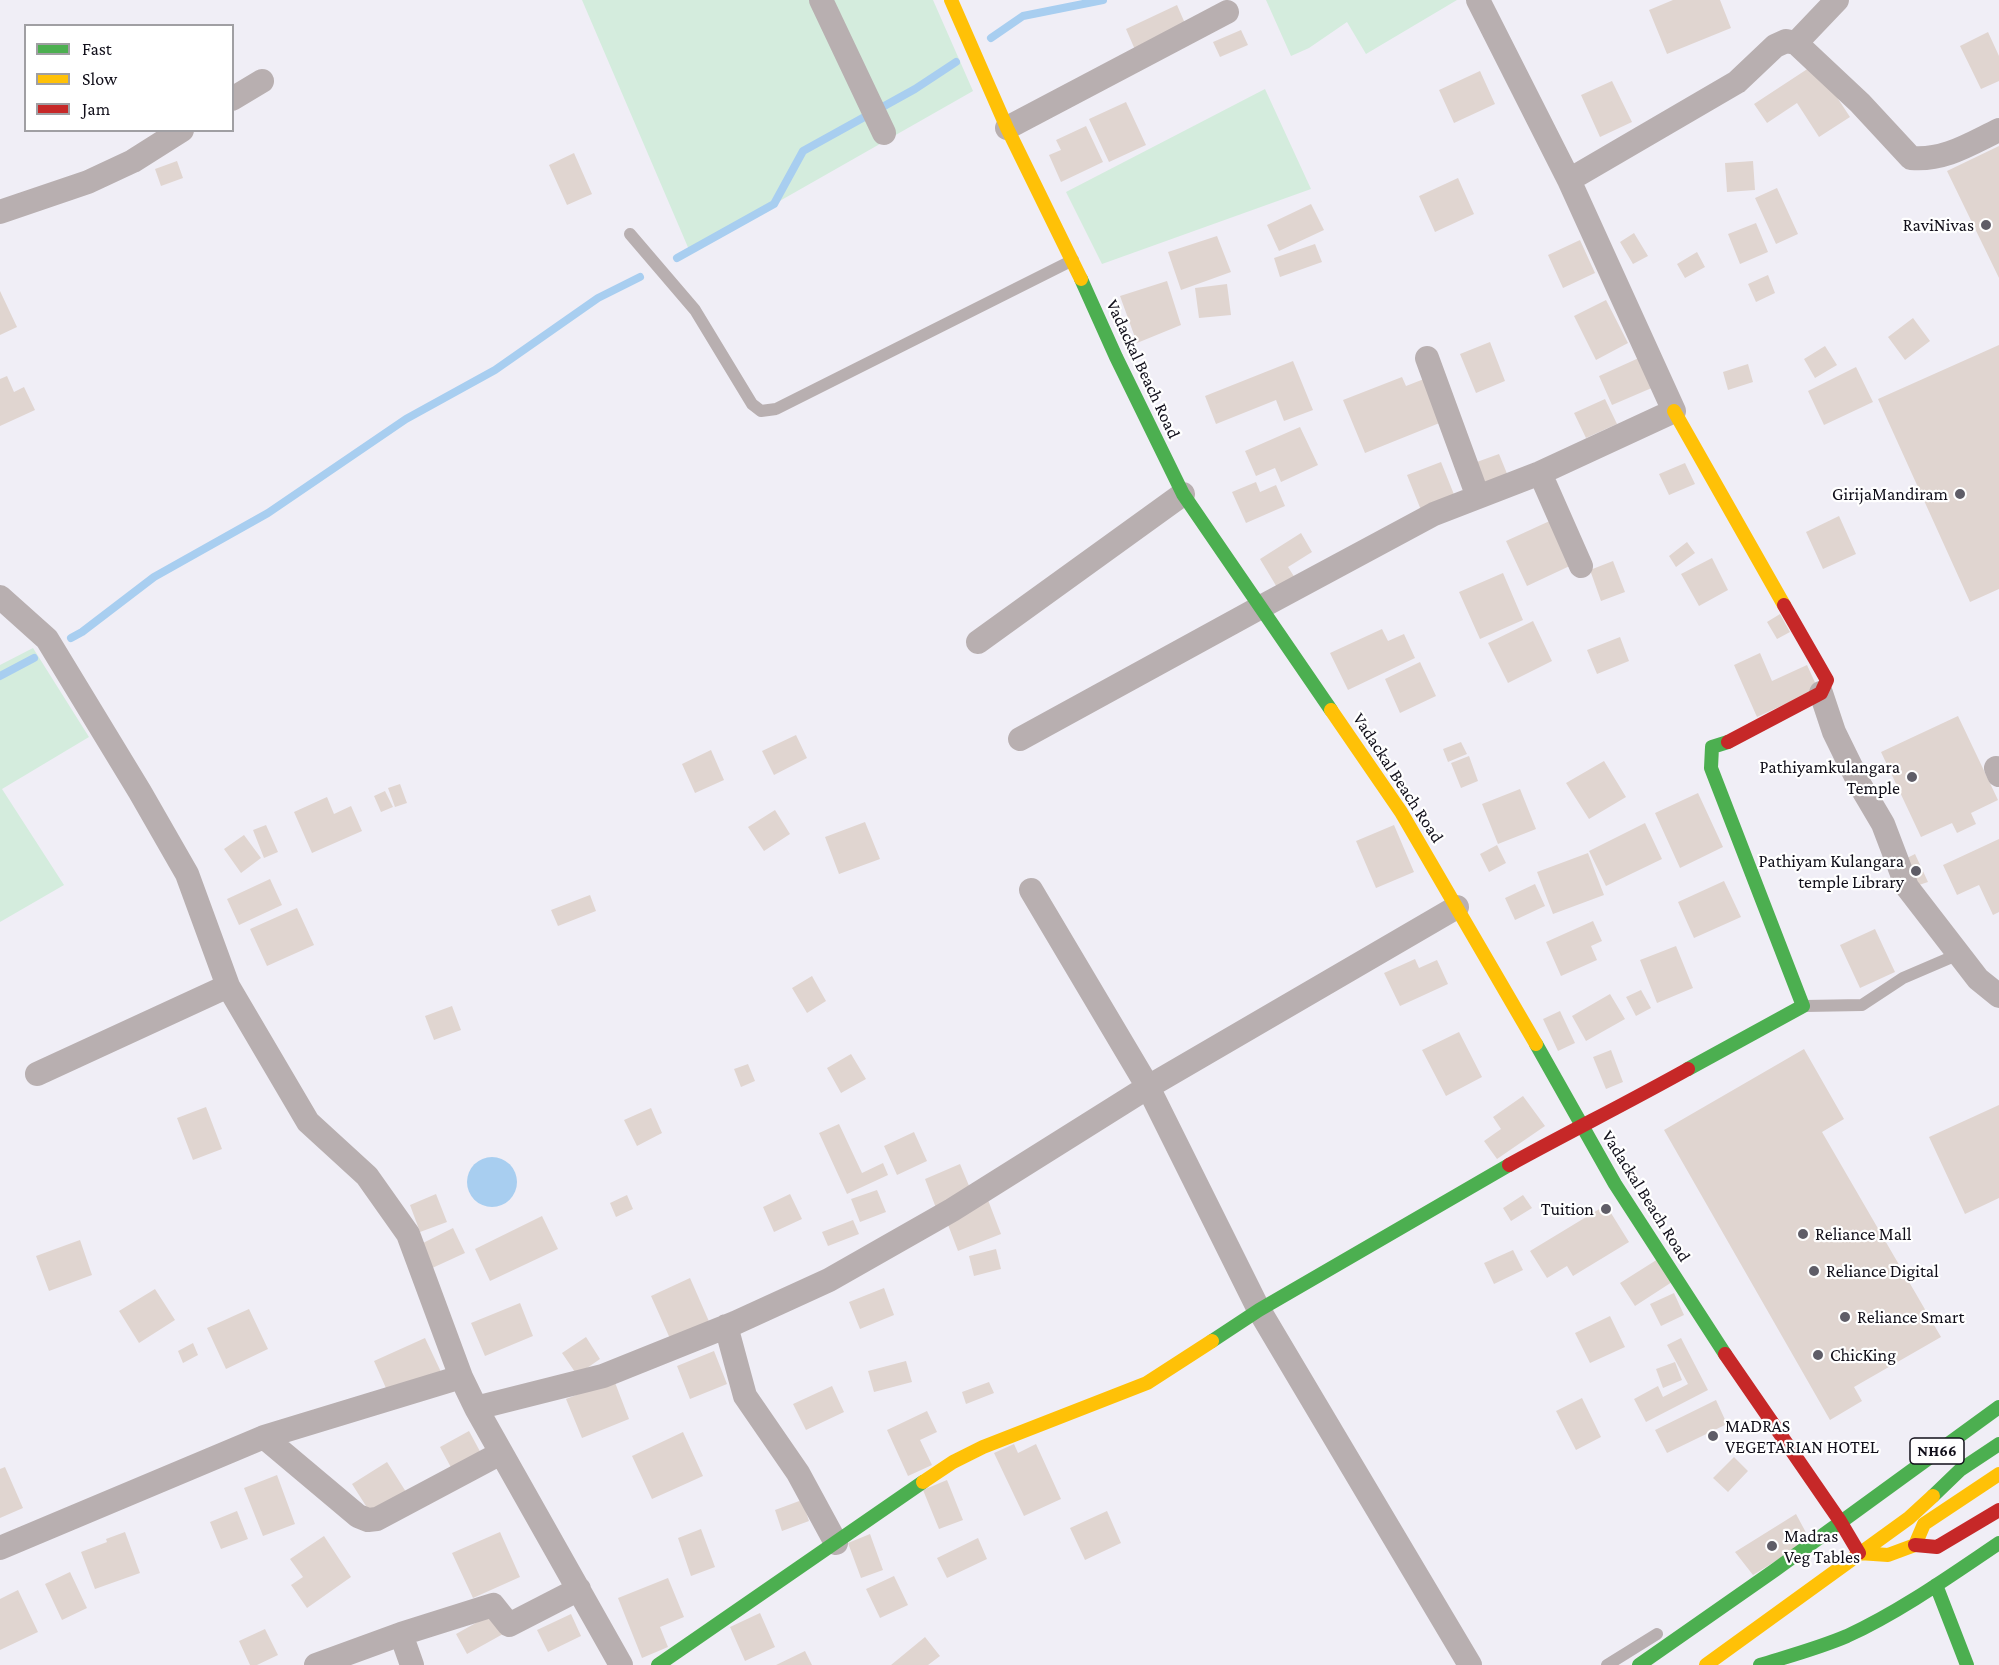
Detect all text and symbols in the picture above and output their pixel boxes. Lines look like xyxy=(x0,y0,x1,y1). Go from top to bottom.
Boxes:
legend xyxy=(24,24,234,132)
text: Fast xyxy=(82,39,112,59)
text: Slow xyxy=(82,69,117,89)
text: Jam xyxy=(82,99,110,119)
place label: RaviNivas xyxy=(1903,214,1974,236)
marker: RaviNivas xyxy=(1979,218,1993,232)
street label: Vadackal Beach Road xyxy=(1101,296,1185,442)
place label: GirijaMandiram xyxy=(1832,483,1948,505)
marker: GirijaMandiram xyxy=(1953,487,1967,501)
street label: Vadackal Beach Road xyxy=(1348,709,1448,847)
place label: Pathiyamkulangara Temple xyxy=(1759,756,1900,798)
marker: Pathiyamkulangara Temple xyxy=(1905,770,1919,784)
place label: Pathiyam Kulangara temple Library xyxy=(1759,850,1904,892)
marker: Pathiyam Kulangara temple Library xyxy=(1909,864,1923,878)
street label: Vadackal Beach Road xyxy=(1597,1126,1695,1266)
place label: Tuition xyxy=(1541,1198,1594,1220)
marker: Tuition xyxy=(1599,1202,1613,1216)
place label: Reliance Mall xyxy=(1815,1223,1912,1245)
marker: Reliance Mall xyxy=(1796,1227,1810,1241)
place label: Reliance Digital xyxy=(1826,1260,1939,1282)
marker: Reliance Digital xyxy=(1807,1264,1821,1278)
place label: Reliance Smart xyxy=(1857,1306,1964,1328)
marker: Reliance Smart xyxy=(1838,1310,1852,1324)
place label: ChicKing xyxy=(1830,1344,1896,1366)
marker: ChicKing xyxy=(1811,1348,1825,1362)
place label: MADRAS VEGETARIAN HOTEL xyxy=(1725,1415,1879,1458)
marker: MADRAS VEGETARIAN HOTEL xyxy=(1706,1429,1720,1443)
road number: NH66 xyxy=(1910,1438,1964,1464)
place label: Madras Veg Tables xyxy=(1784,1525,1860,1568)
marker: Madras Veg Tables xyxy=(1765,1539,1779,1553)

